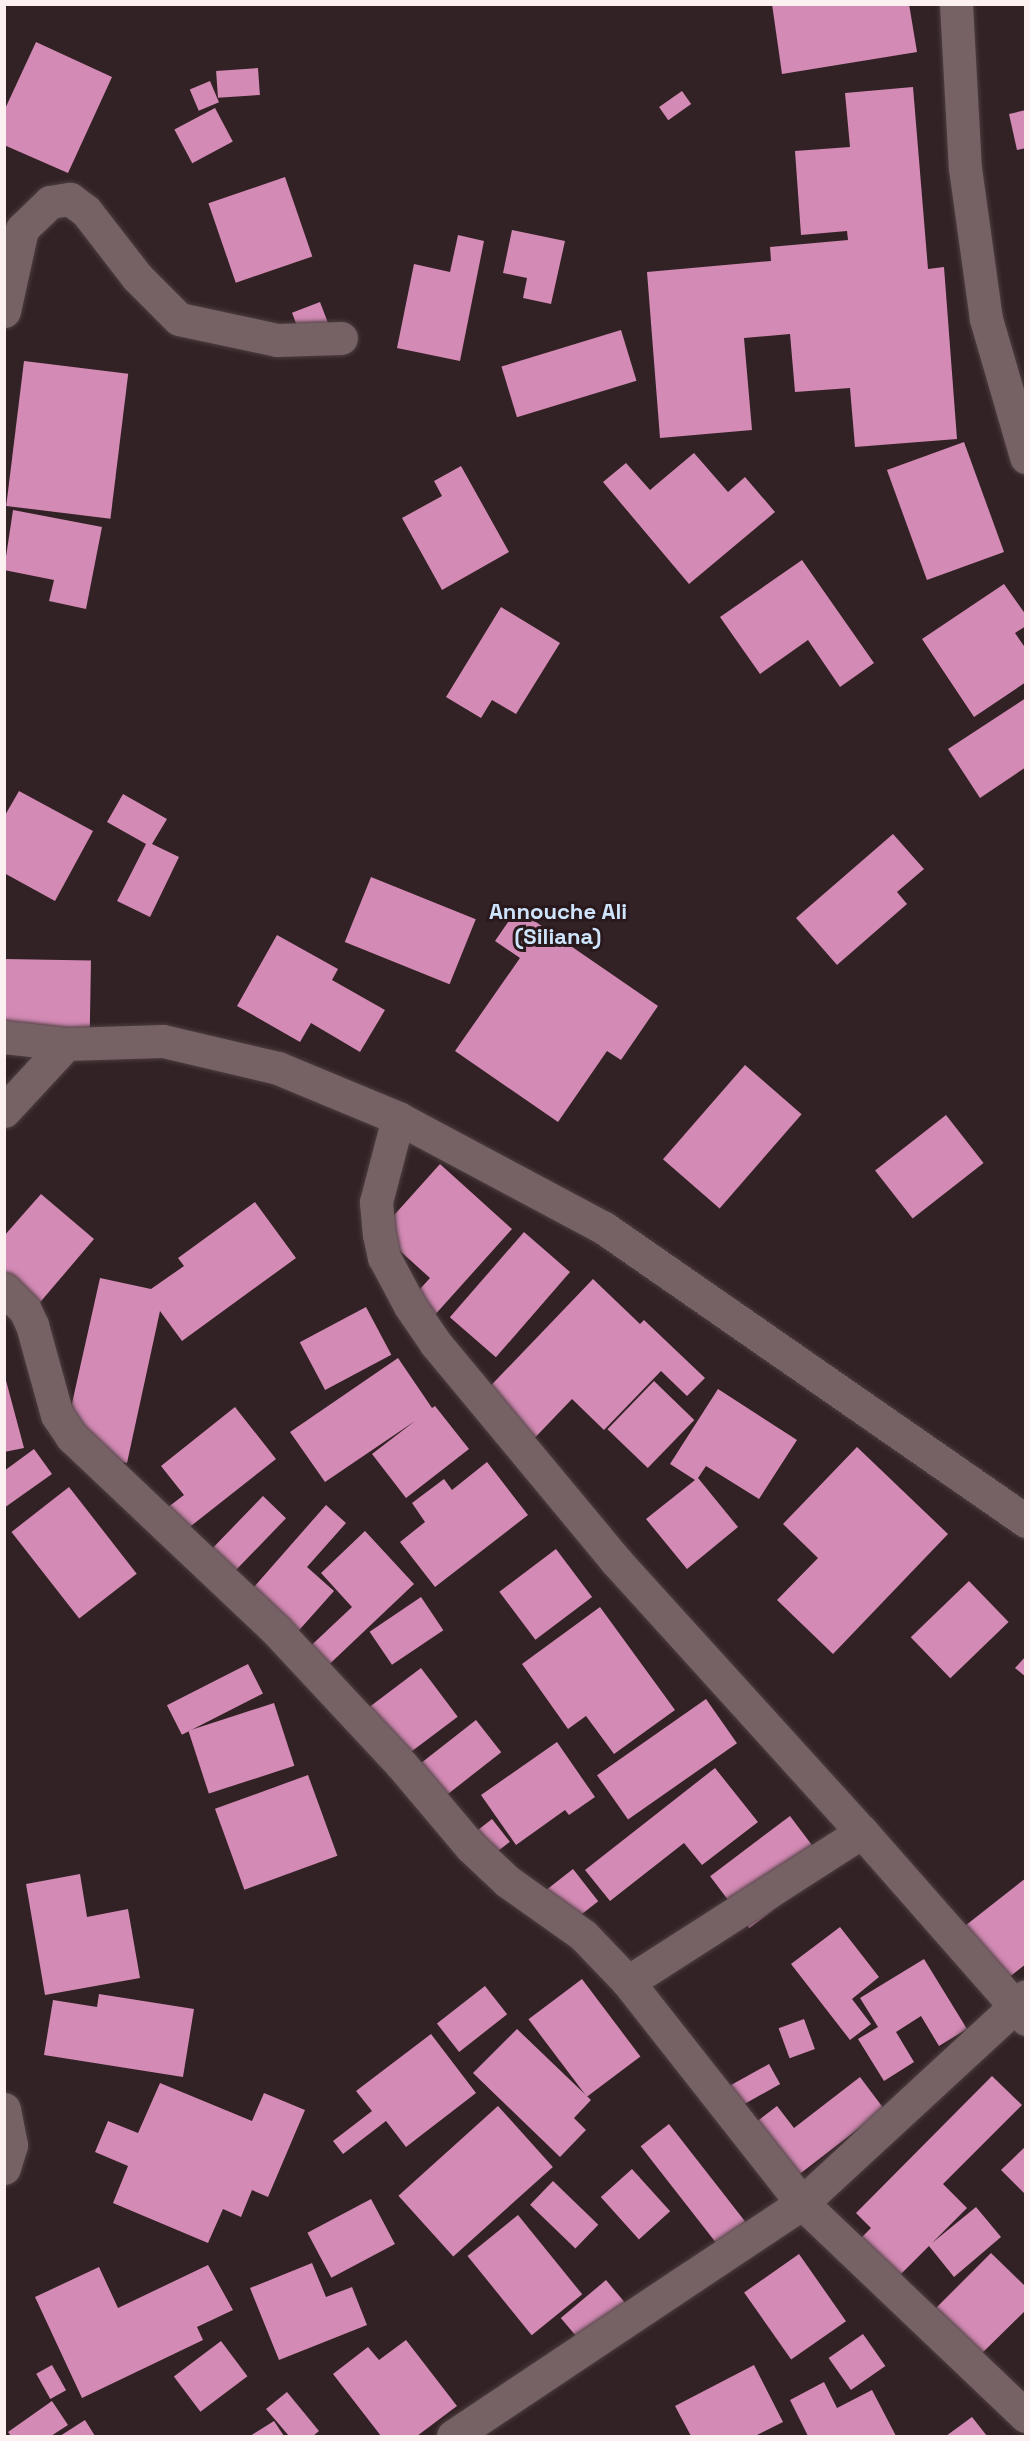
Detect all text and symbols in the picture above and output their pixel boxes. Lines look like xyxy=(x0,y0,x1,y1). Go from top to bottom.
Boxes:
district label: Annouche Ali (Siliana) xyxy=(489,898,627,950)

